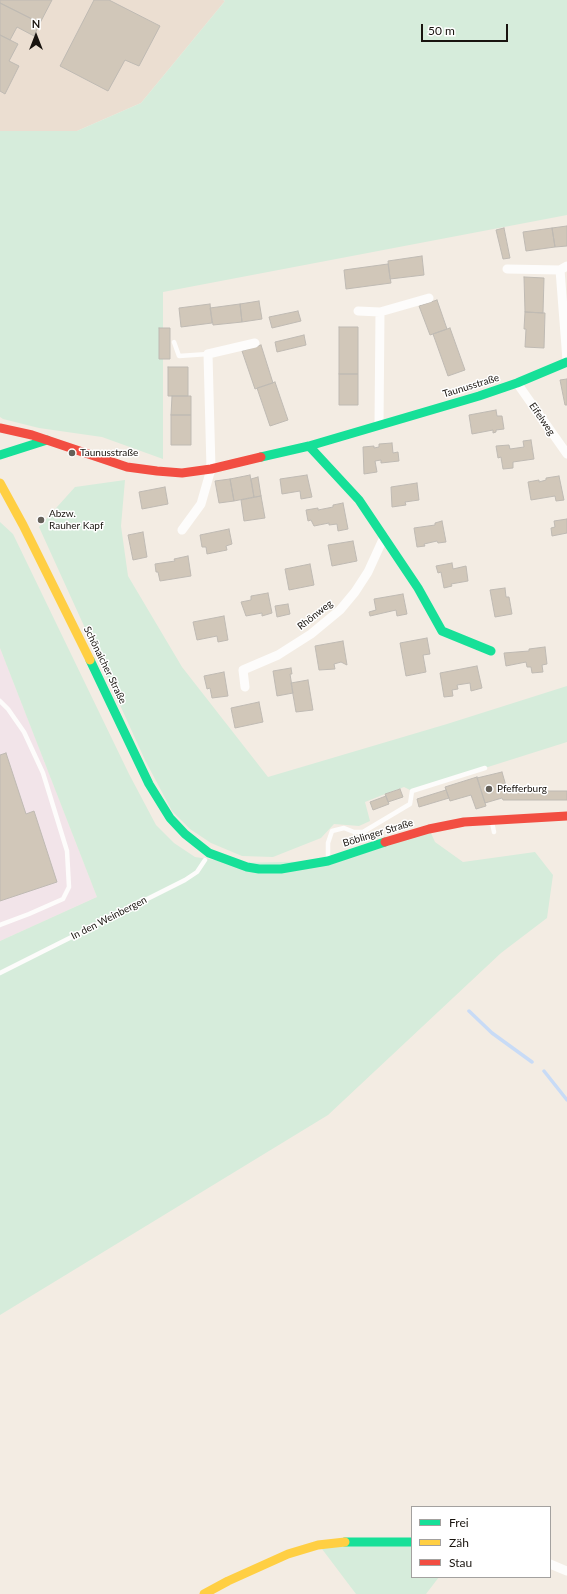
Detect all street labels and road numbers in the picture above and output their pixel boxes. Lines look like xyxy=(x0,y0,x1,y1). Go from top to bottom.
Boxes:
street label: Taunusstraße xyxy=(441,372,501,400)
street label: Eifelweg xyxy=(526,400,558,438)
street label: Rhönweg xyxy=(295,598,335,632)
street label: Schönaicher Straße xyxy=(81,624,129,706)
street label: Böblinger Straße xyxy=(341,817,415,849)
street label: In den Weinbergen xyxy=(69,894,149,942)

